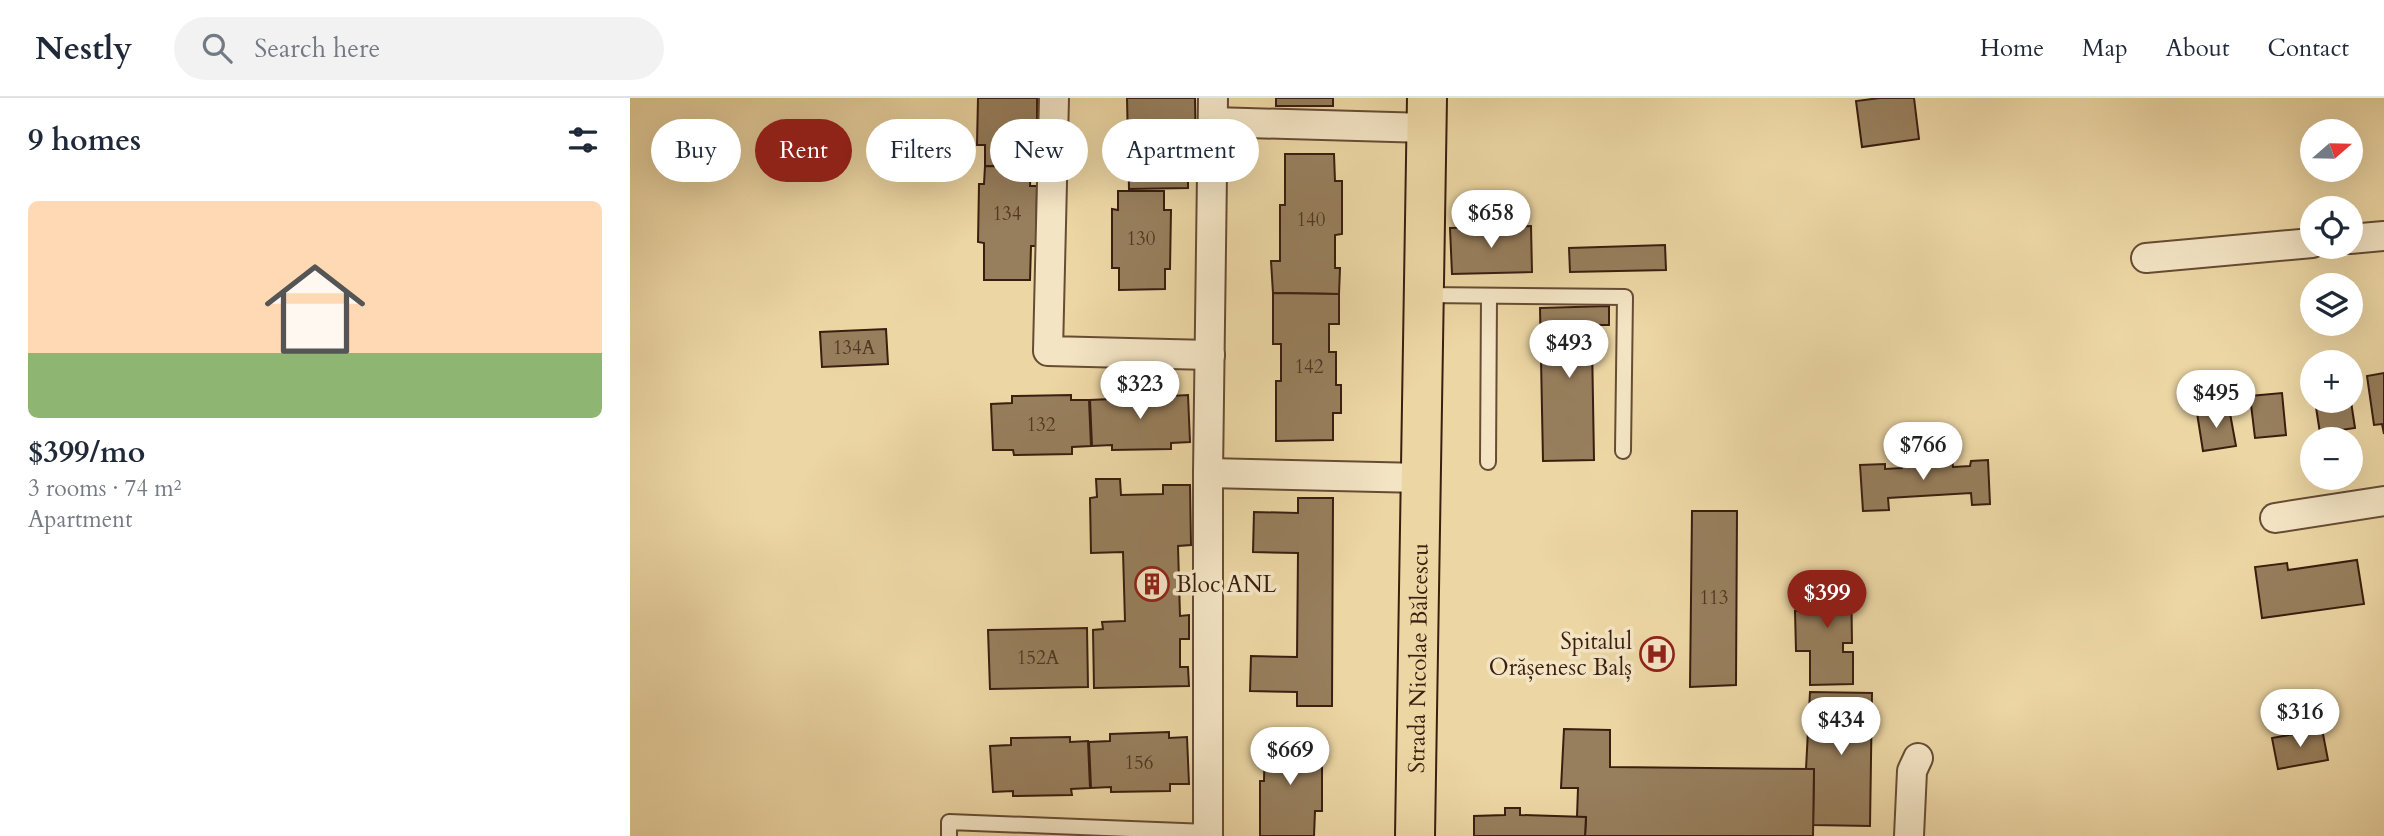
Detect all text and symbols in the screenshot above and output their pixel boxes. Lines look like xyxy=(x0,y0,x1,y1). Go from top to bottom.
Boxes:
search box xyxy=(174,17,664,80)
text: Nestly xyxy=(35,26,132,71)
icon: search xyxy=(198,29,236,67)
text: Search here xyxy=(254,31,380,66)
text: Home xyxy=(1980,32,2044,65)
text: Map xyxy=(2082,32,2128,65)
text: About xyxy=(2166,32,2230,65)
text: Contact xyxy=(2268,32,2349,65)
chip: Buy xyxy=(651,119,741,182)
chip: Rent xyxy=(755,119,852,182)
chip: Filters xyxy=(866,119,976,182)
chip: New xyxy=(990,119,1088,182)
chip: Apartment xyxy=(1102,119,1259,182)
north arrow xyxy=(2300,119,2362,182)
map controls xyxy=(2300,119,2363,490)
text: 9 homes xyxy=(28,120,141,161)
icon: filters xyxy=(564,121,602,159)
pin: $658 xyxy=(1450,190,1532,250)
button: locate xyxy=(2300,196,2363,259)
text: $658 xyxy=(1467,197,1515,228)
house number: 134 xyxy=(992,201,1022,227)
house number: 140 xyxy=(1296,207,1326,233)
house number: 130 xyxy=(1126,226,1156,252)
icon: home xyxy=(252,246,378,372)
button: layers xyxy=(2300,273,2363,336)
pin: $493 xyxy=(1528,320,1610,380)
text: $493 xyxy=(1545,327,1593,358)
house number: 134A xyxy=(833,335,876,361)
button: + xyxy=(2300,350,2363,413)
house number: 142 xyxy=(1294,354,1324,380)
pin: $323 xyxy=(1099,362,1181,421)
text: $323 xyxy=(1116,368,1164,399)
pin: $495 xyxy=(2175,370,2257,430)
text: $495 xyxy=(2192,377,2240,408)
house number: 132 xyxy=(1026,412,1056,438)
pin: $766 xyxy=(1882,422,1964,482)
button: − xyxy=(2300,427,2363,490)
text: $766 xyxy=(1899,429,1947,460)
text: $399/mo xyxy=(28,432,145,473)
text: 3 rooms · 74 m² xyxy=(28,473,181,504)
text: Apartment xyxy=(28,504,132,535)
street label: Strada Nicolae Bălcescu xyxy=(1401,543,1435,773)
building icon: Bloc ANL xyxy=(1133,565,1171,603)
place label: Bloc ANL xyxy=(1176,569,1277,600)
pin: $399 xyxy=(1786,570,1868,630)
text: $399 xyxy=(1803,577,1851,608)
house number: 113 xyxy=(1699,585,1729,611)
place label: Spitalul Orășenesc Balș xyxy=(1489,626,1632,683)
hospital icon: Spitalul Orășenesc Balș xyxy=(1638,635,1676,673)
house number: 152A xyxy=(1017,645,1060,671)
pin: $316 xyxy=(2259,690,2341,749)
text: $316 xyxy=(2276,696,2324,727)
pin: $434 xyxy=(1800,698,1882,757)
text: $434 xyxy=(1817,704,1865,735)
pin: $669 xyxy=(1249,728,1331,787)
text: $669 xyxy=(1266,734,1314,765)
house number: 156 xyxy=(1124,750,1154,776)

